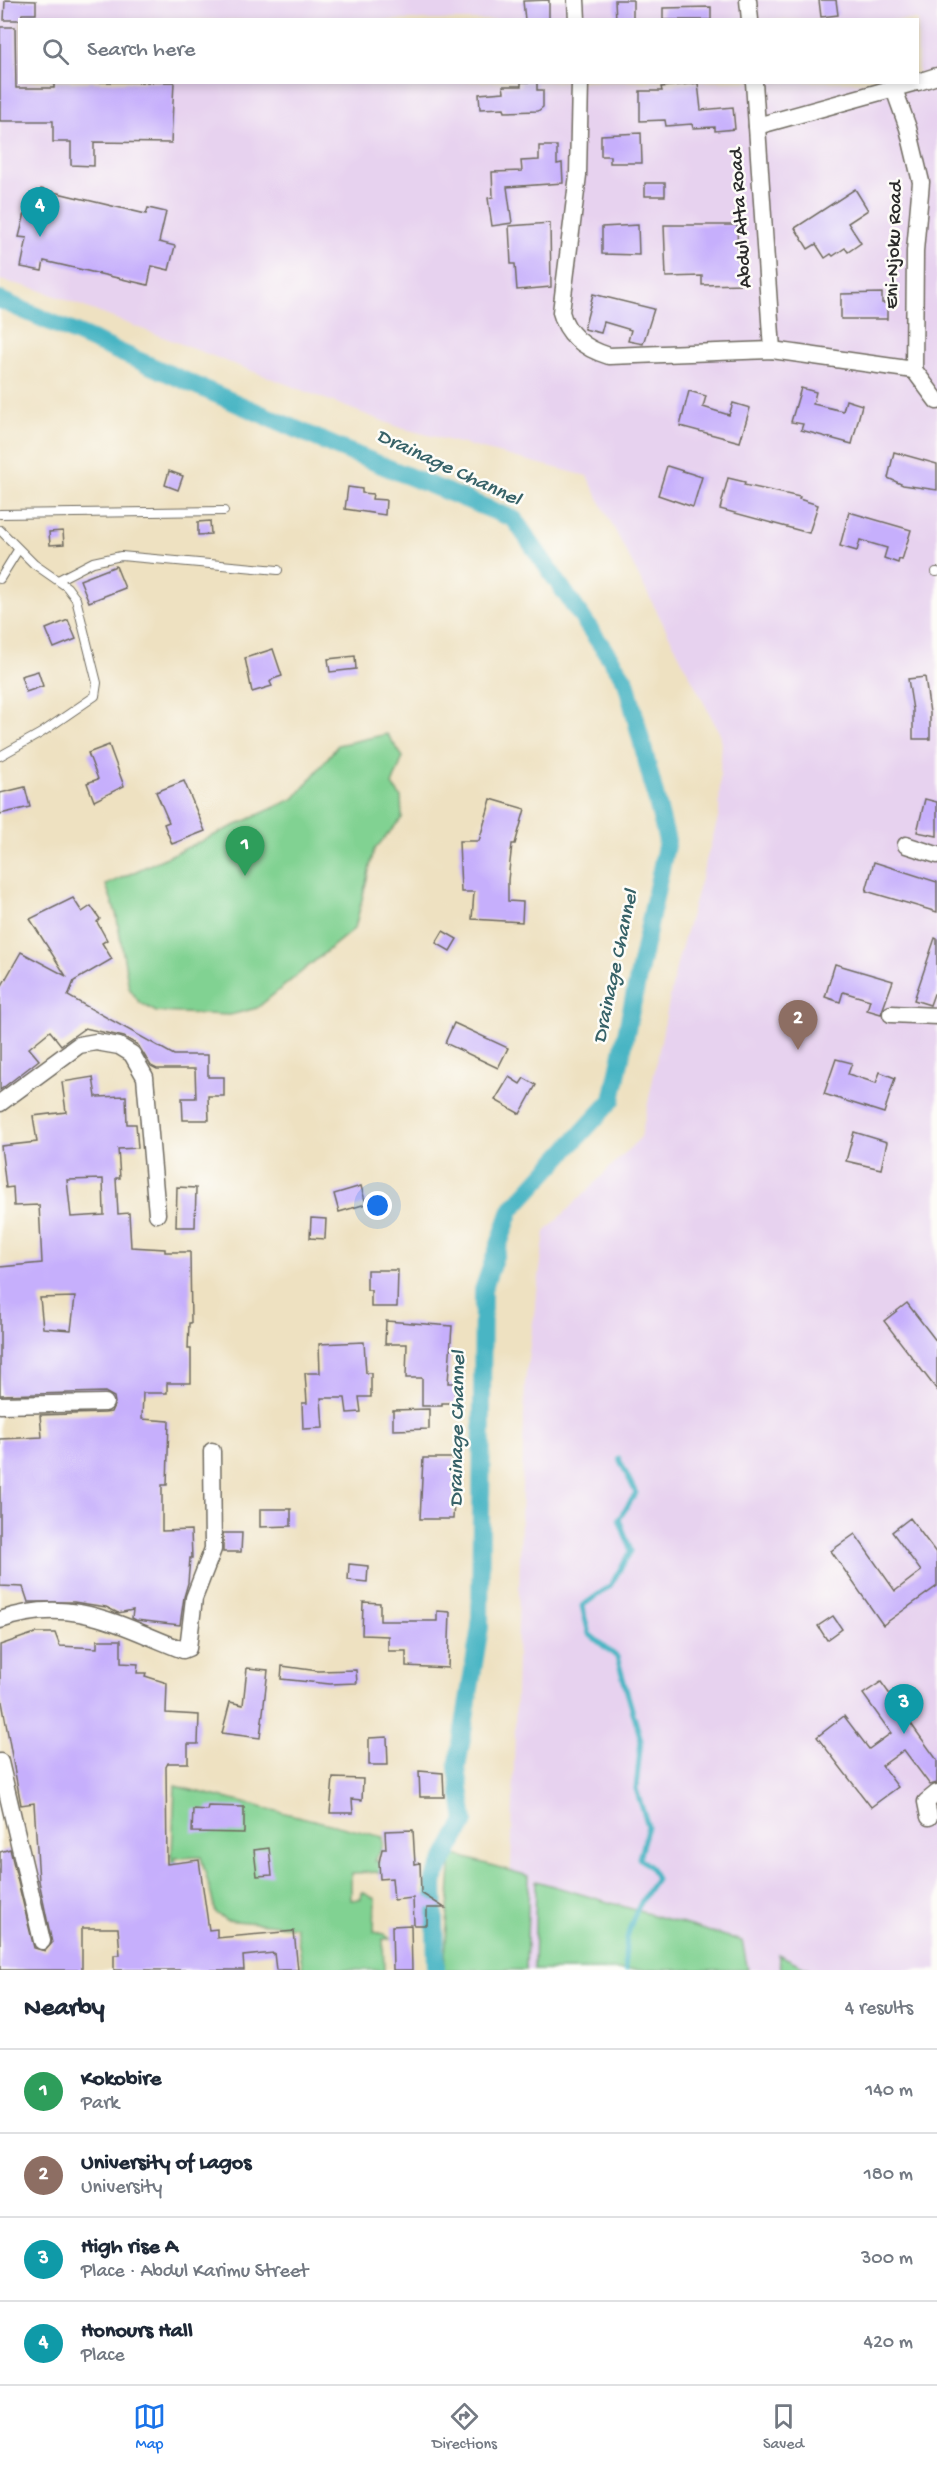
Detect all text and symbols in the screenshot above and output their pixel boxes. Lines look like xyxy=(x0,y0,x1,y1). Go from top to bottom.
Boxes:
search box xyxy=(18,18,919,84)
icon: search xyxy=(39,35,72,68)
text: Search here xyxy=(87,38,195,64)
street label: Abdul Atta Road xyxy=(725,145,758,289)
street label: Eni-Njoku Road xyxy=(881,178,909,310)
pin: 4 xyxy=(20,188,60,237)
water label: Drainage Channel xyxy=(372,425,525,514)
pin: 1 xyxy=(226,826,264,876)
water label: Drainage Channel xyxy=(589,887,646,1046)
pin: 2 xyxy=(778,1000,818,1050)
your location xyxy=(363,1191,392,1220)
water label: Drainage Channel xyxy=(445,1349,473,1507)
pin: 3 xyxy=(884,1684,924,1734)
text: Nearby xyxy=(24,1994,105,2025)
text: 4 results xyxy=(845,1998,913,2021)
text: Kokobire xyxy=(81,2067,161,2093)
text: 1 xyxy=(39,2080,48,2103)
text: 140 m xyxy=(865,2080,913,2103)
text: Park xyxy=(81,2093,119,2116)
text: University of Lagos xyxy=(81,2151,251,2177)
text: 2 xyxy=(39,2164,48,2187)
text: 180 m xyxy=(864,2164,913,2187)
text: University xyxy=(81,2177,162,2200)
text: High rise A xyxy=(81,2235,178,2261)
text: 3 xyxy=(38,2248,49,2271)
text: 300 m xyxy=(861,2248,913,2271)
text: Place · Abdul Karimu Street xyxy=(81,2261,308,2284)
text: Honours Hall xyxy=(81,2319,193,2345)
text: 4 xyxy=(39,2332,48,2355)
text: 420 m xyxy=(863,2332,913,2355)
text: Place xyxy=(81,2345,125,2368)
tab: Map xyxy=(133,2400,166,2455)
tab: Directions xyxy=(432,2400,497,2455)
tab: Saved xyxy=(763,2400,804,2455)

